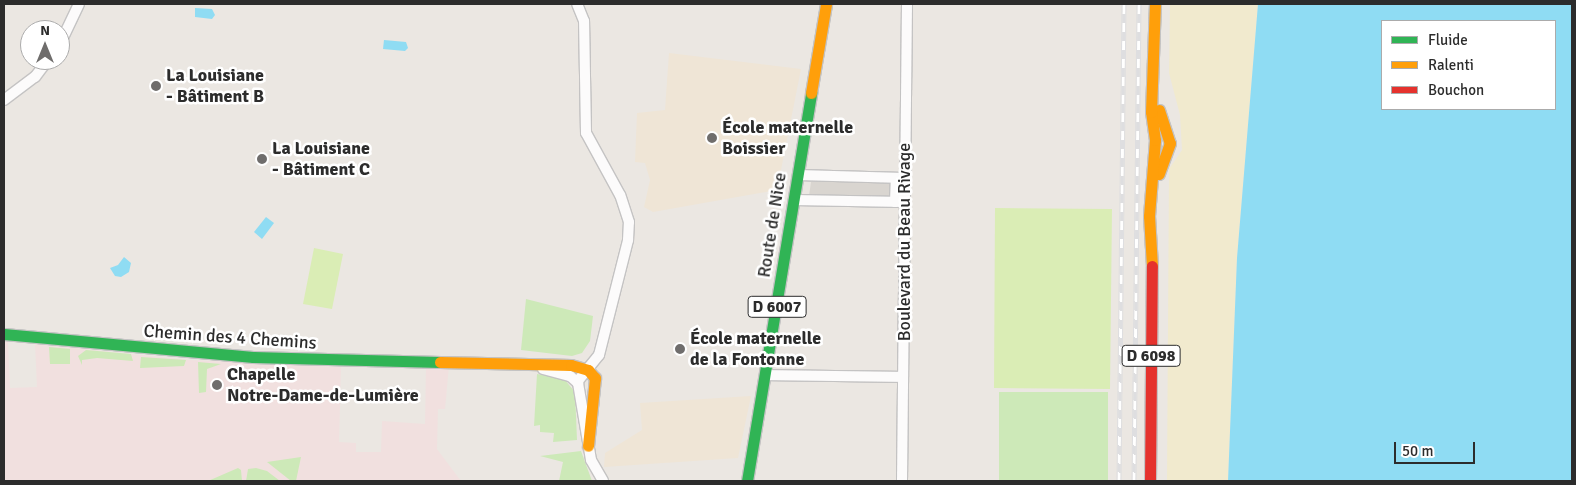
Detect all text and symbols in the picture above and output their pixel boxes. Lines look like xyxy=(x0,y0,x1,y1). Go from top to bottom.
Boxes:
north arrow xyxy=(20,20,70,70)
legend xyxy=(1381,20,1556,110)
text: N xyxy=(40,22,50,39)
text: Fluide xyxy=(1428,31,1468,49)
text: Ralenti xyxy=(1428,56,1474,74)
place label: La Louisiane - Bâtiment B xyxy=(166,65,264,108)
marker: La Louisiane - Bâtiment B xyxy=(150,80,162,92)
text: Bouchon xyxy=(1428,81,1484,99)
place label: École maternelle Boissier xyxy=(722,117,853,160)
marker: École maternelle Boissier xyxy=(706,132,718,144)
place label: La Louisiane - Bâtiment C xyxy=(272,138,370,180)
street label: Boulevard du Beau Rivage xyxy=(893,143,915,341)
marker: La Louisiane - Bâtiment C xyxy=(256,153,268,165)
street label: Route de Nice xyxy=(753,171,791,279)
road number: D 6007 xyxy=(747,294,807,320)
street label: Chemin des 4 Chemins xyxy=(143,320,317,354)
place label: École maternelle de la Fontonne xyxy=(690,328,821,370)
road number: D 6098 xyxy=(1121,342,1181,370)
marker: École maternelle de la Fontonne xyxy=(674,343,686,355)
place label: Chapelle Notre-Dame-de-Lumière xyxy=(227,364,419,406)
marker: Chapelle Notre-Dame-de-Lumière xyxy=(211,379,223,391)
scale bar xyxy=(1396,432,1477,464)
text: 50 m xyxy=(1402,442,1433,460)

